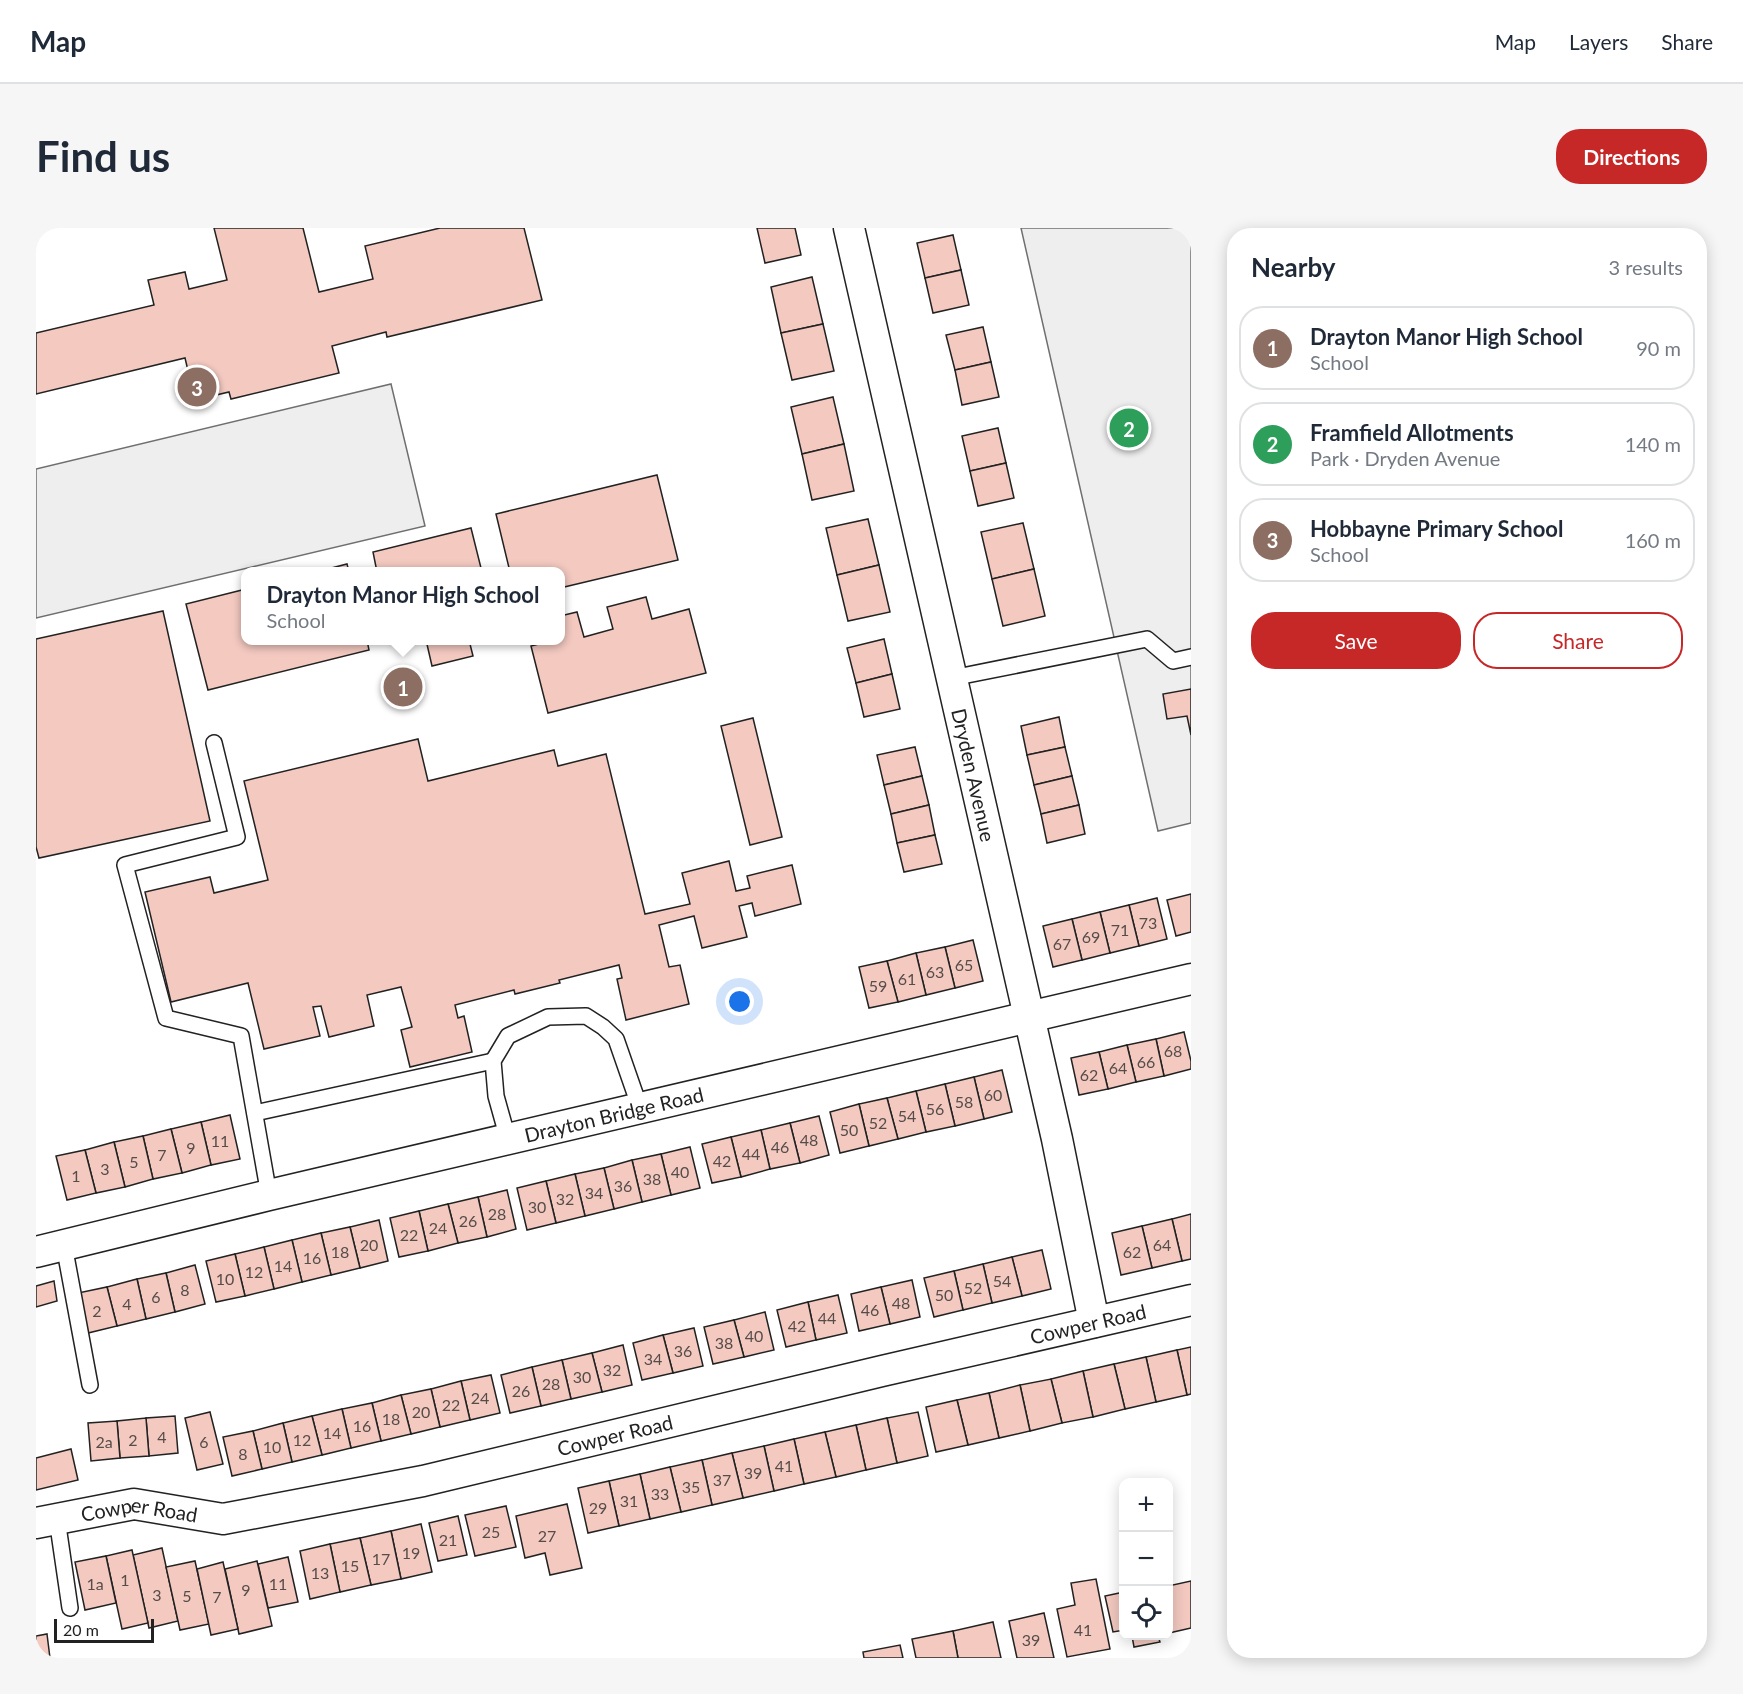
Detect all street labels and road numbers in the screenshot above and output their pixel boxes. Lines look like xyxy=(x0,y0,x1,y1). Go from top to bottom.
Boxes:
street label: Dryden Avenue xyxy=(947,706,1001,844)
street label: Drayton Bridge Road xyxy=(522,1082,706,1147)
street label: Cowper Road xyxy=(1028,1299,1148,1349)
street label: Cowper Road xyxy=(555,1410,675,1460)
street label: Cowper Road xyxy=(79,1492,199,1527)

